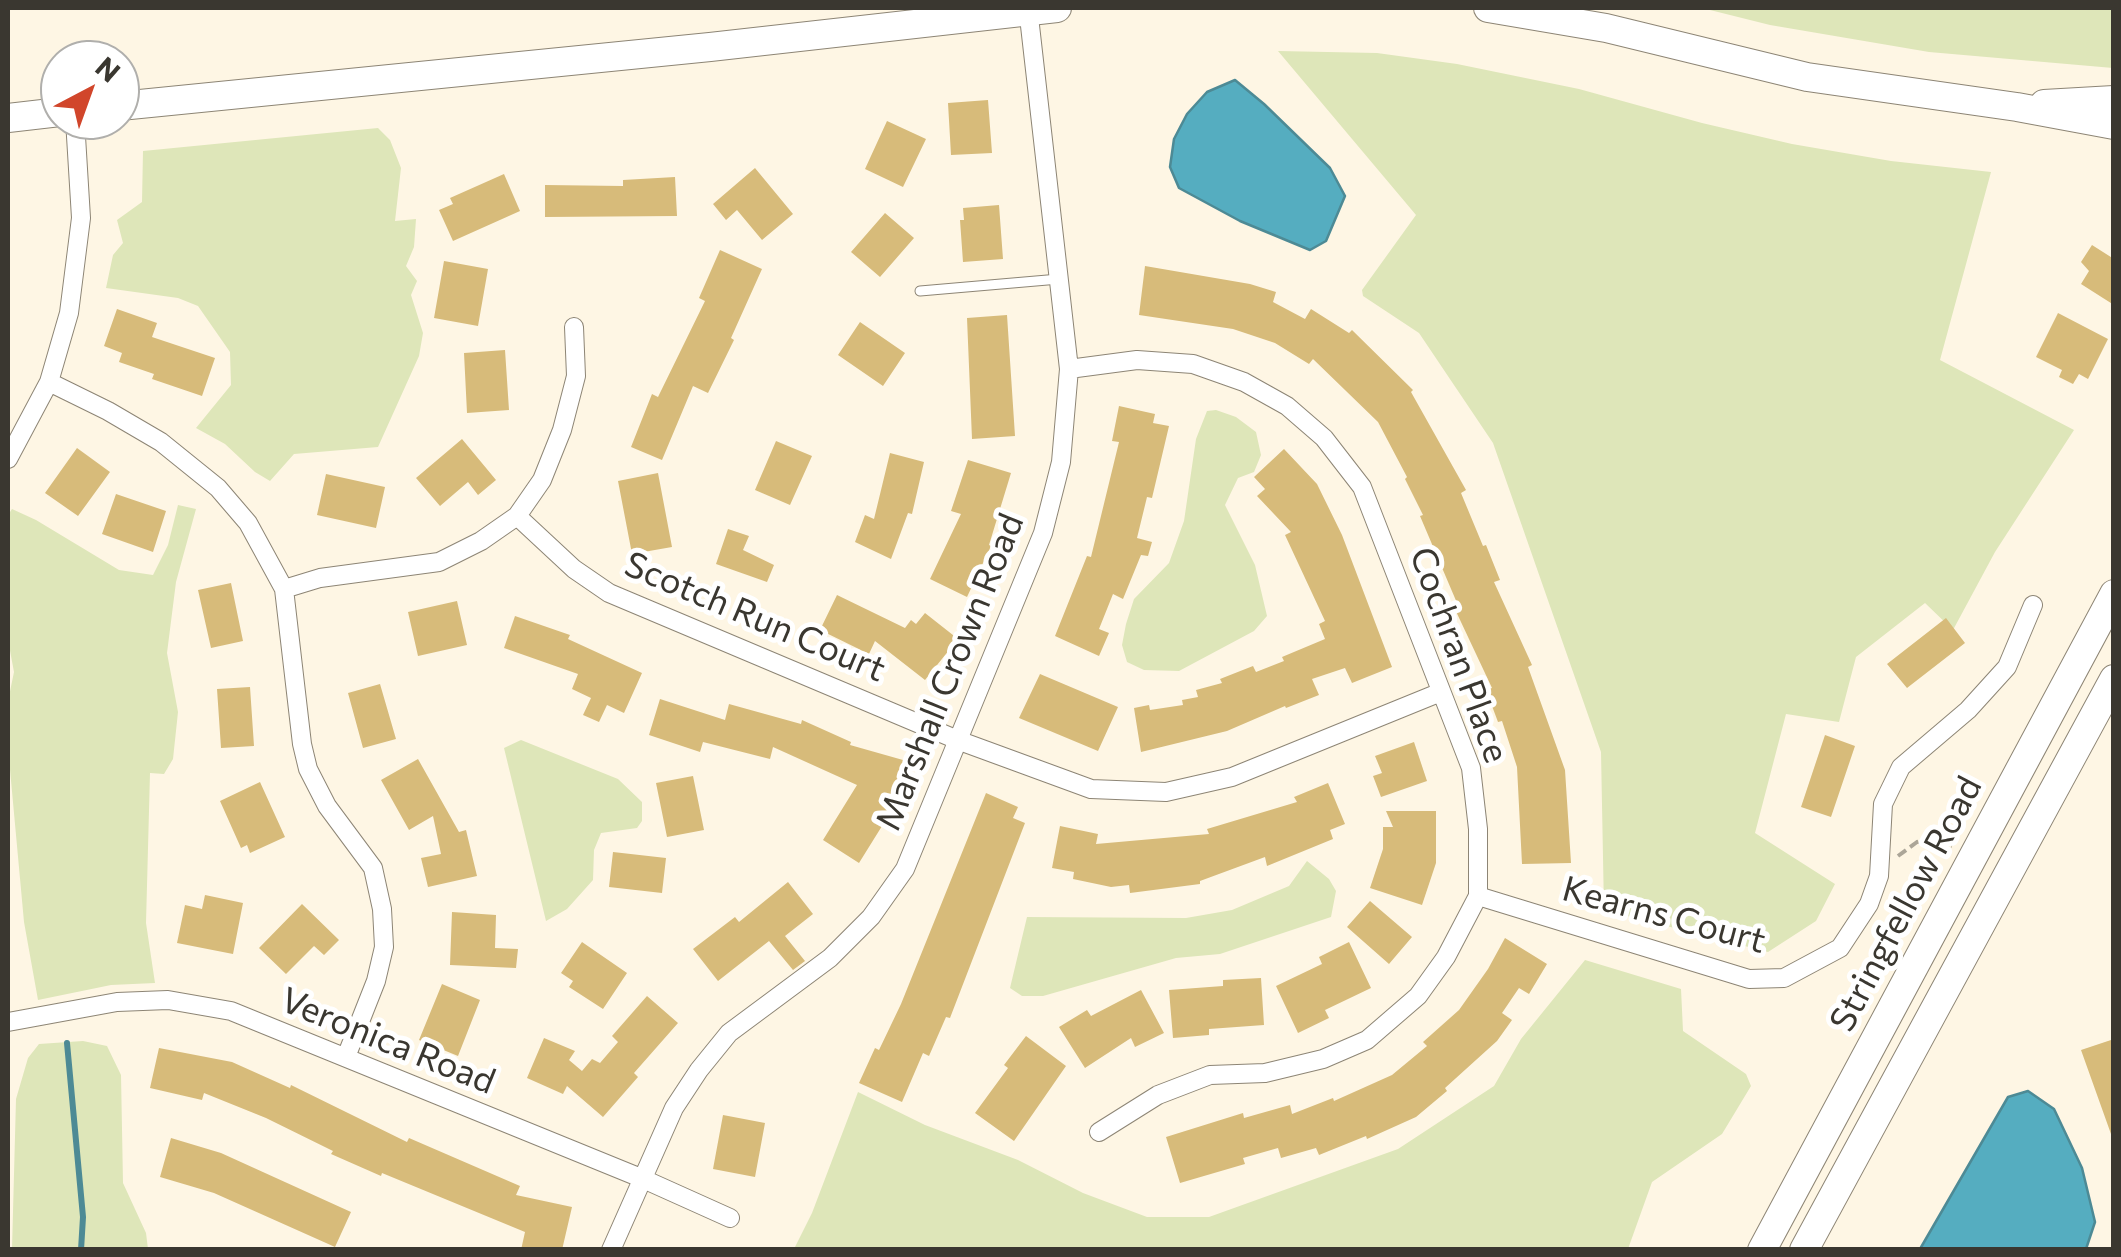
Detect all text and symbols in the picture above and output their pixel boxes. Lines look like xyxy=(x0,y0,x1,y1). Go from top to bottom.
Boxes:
north arrow xyxy=(40,40,140,140)
text: N xyxy=(89,49,127,89)
street label: Marshall Crown Road xyxy=(867,508,1033,836)
street label: Cochran Place xyxy=(1401,542,1517,768)
street label: Scotch Run Court xyxy=(618,543,892,691)
street label: Stringfellow Road xyxy=(1821,769,1991,1039)
street label: Kearns Court xyxy=(1558,868,1770,962)
street label: Veronica Road xyxy=(275,979,501,1103)

